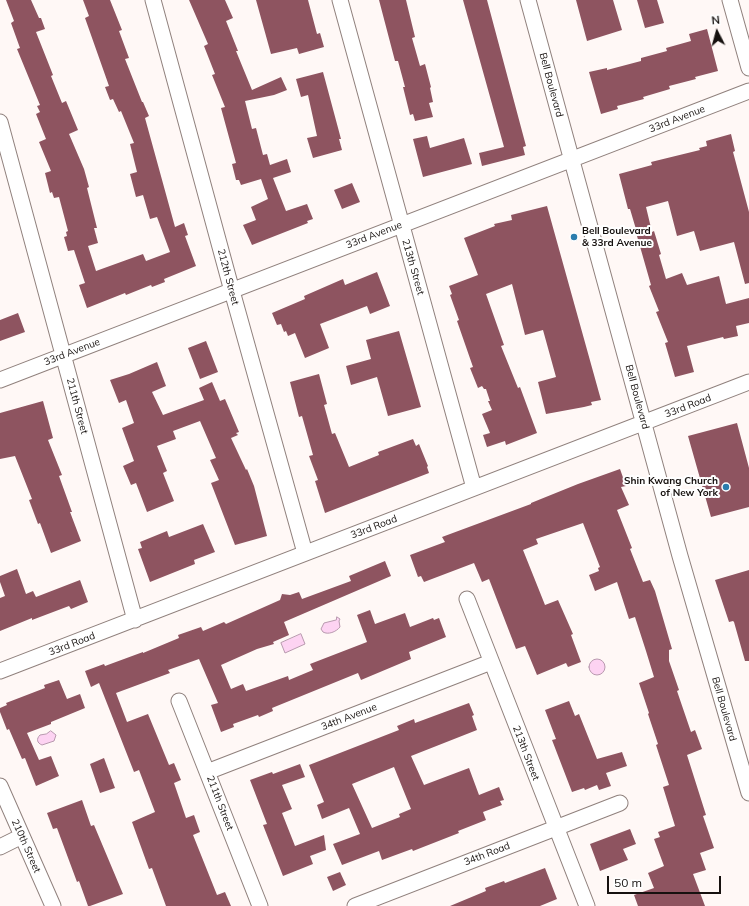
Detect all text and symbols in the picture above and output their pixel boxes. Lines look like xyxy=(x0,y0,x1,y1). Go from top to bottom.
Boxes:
north arrow xyxy=(697,12,737,52)
text: N xyxy=(711,13,721,27)
street label: Bell Boulevard xyxy=(537,51,565,119)
street label: 33rd Avenue xyxy=(647,103,707,135)
street label: 33rd Avenue xyxy=(344,219,404,251)
place label: Bell Boulevard & 33rd Avenue xyxy=(582,225,652,248)
marker: Bell Boulevard & 33rd Avenue xyxy=(569,232,579,242)
street label: 213th Street xyxy=(399,238,427,296)
street label: 212th Street xyxy=(215,248,241,306)
street label: 33rd Avenue xyxy=(42,336,102,368)
street label: Bell Boulevard xyxy=(623,363,651,431)
street label: 211th Street xyxy=(64,377,90,435)
street label: 33rd Road xyxy=(663,392,713,420)
place label: Shin Kwang Church of New York xyxy=(624,475,718,498)
marker: Shin Kwang Church of New York xyxy=(721,482,731,492)
street label: 33rd Road xyxy=(349,513,399,541)
street label: 33rd Road xyxy=(47,630,97,658)
street label: Bell Boulevard xyxy=(709,675,739,743)
street label: 34th Avenue xyxy=(319,701,379,733)
street label: 213th Street xyxy=(510,724,542,782)
street label: 211th Street xyxy=(204,774,236,832)
street label: 210th Street xyxy=(9,817,43,875)
street label: 34th Road xyxy=(462,840,512,868)
scale bar xyxy=(609,868,723,894)
text: 50 m xyxy=(614,875,642,890)

